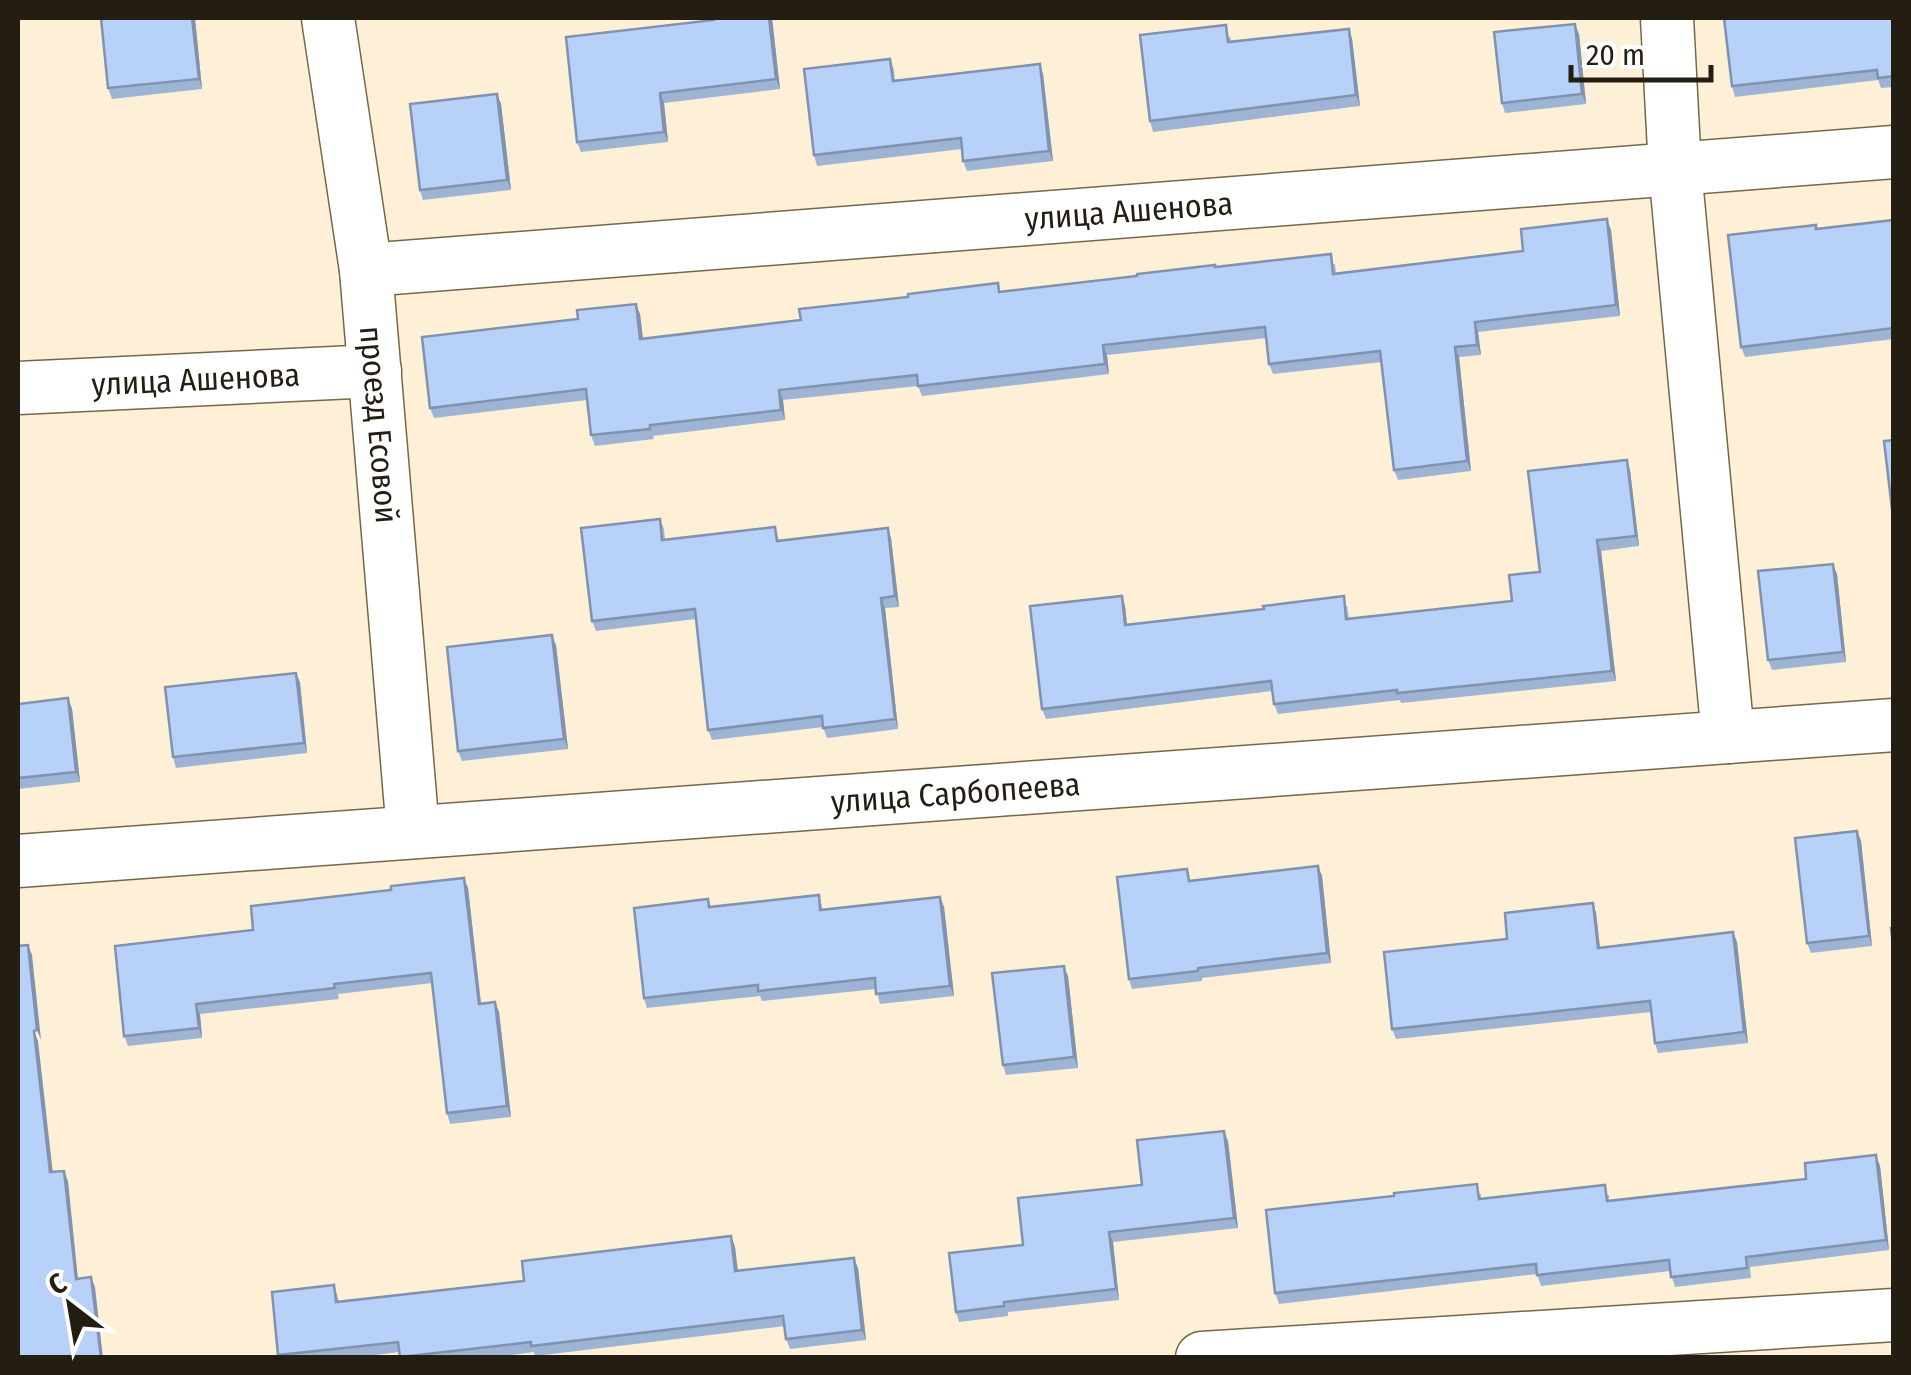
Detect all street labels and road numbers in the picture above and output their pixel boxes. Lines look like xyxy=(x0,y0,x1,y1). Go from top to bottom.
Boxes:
street label: улица Ашенова xyxy=(1023,184,1234,238)
street label: проезд Есовой xyxy=(352,324,406,525)
street label: улица Ашенова xyxy=(91,356,301,403)
street label: улица Сарбопеева xyxy=(830,765,1082,821)

